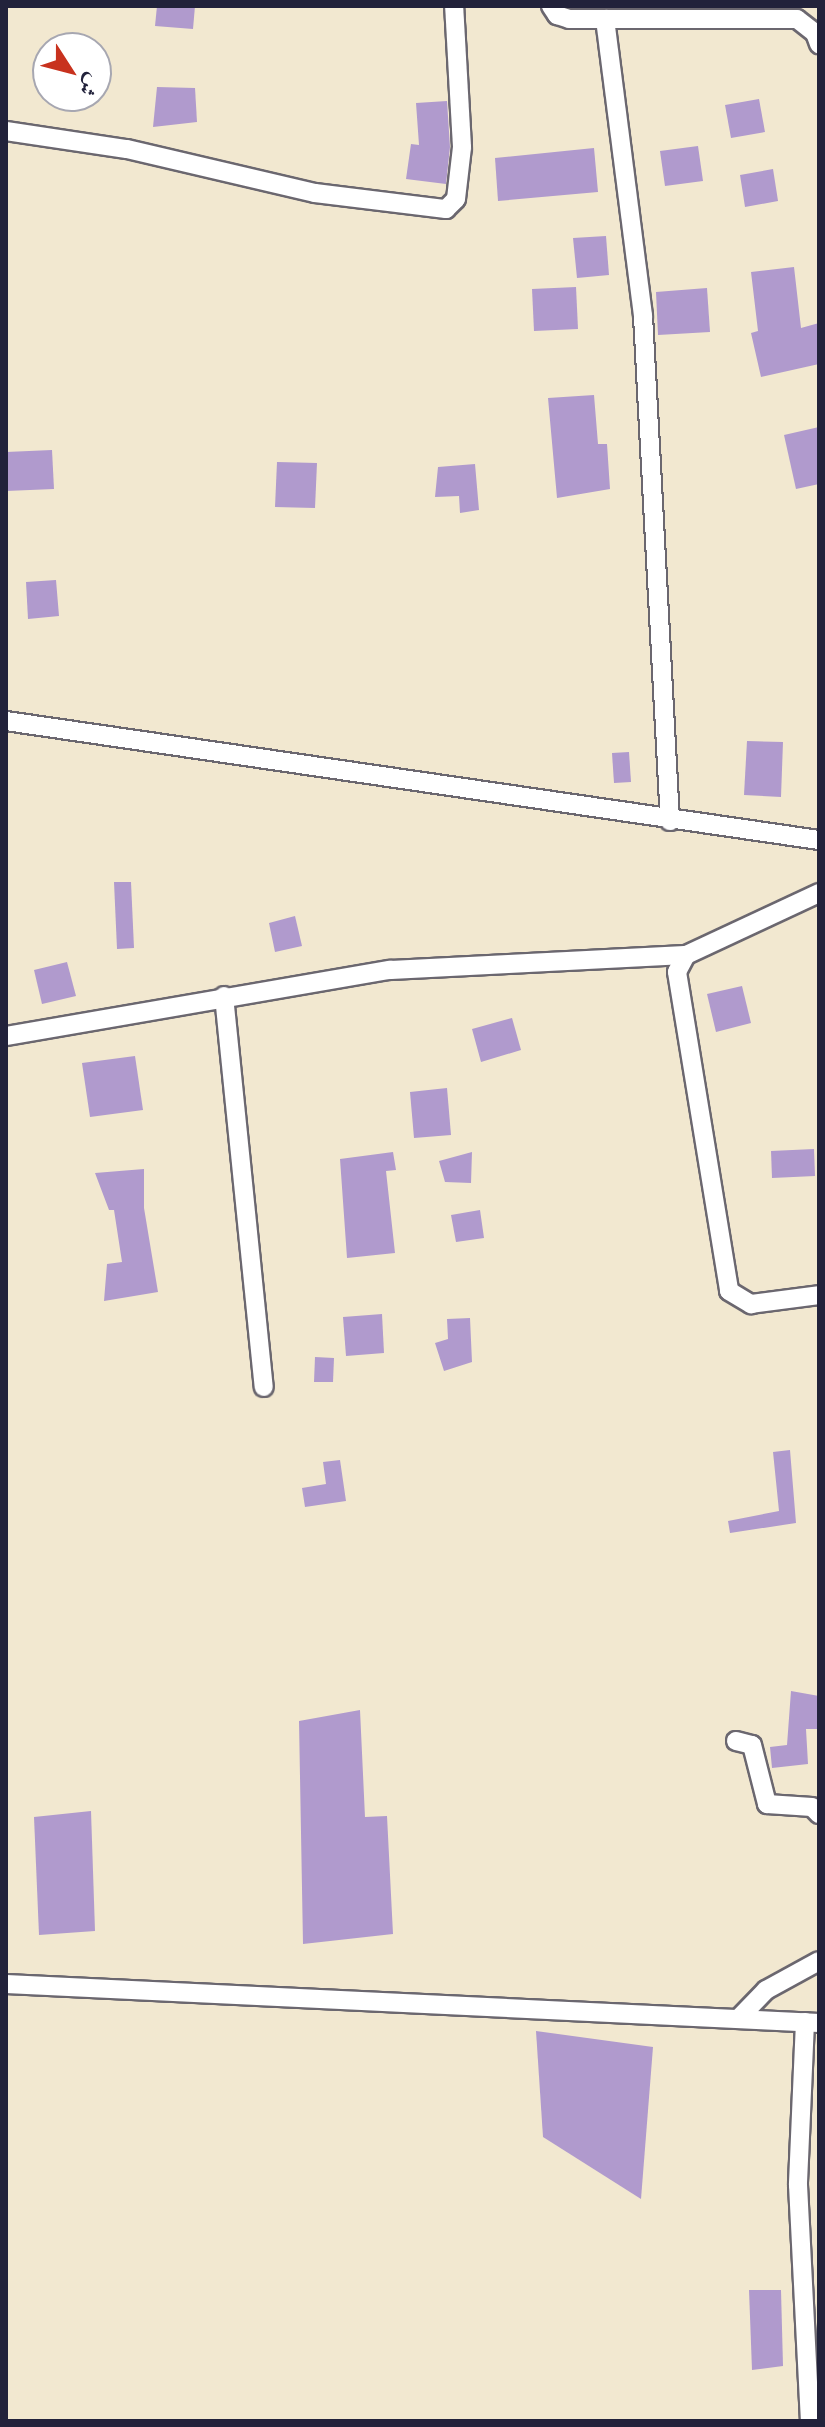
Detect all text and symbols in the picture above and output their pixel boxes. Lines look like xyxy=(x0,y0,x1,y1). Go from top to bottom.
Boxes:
north arrow xyxy=(32,32,112,112)
text: ش xyxy=(73,68,108,102)

